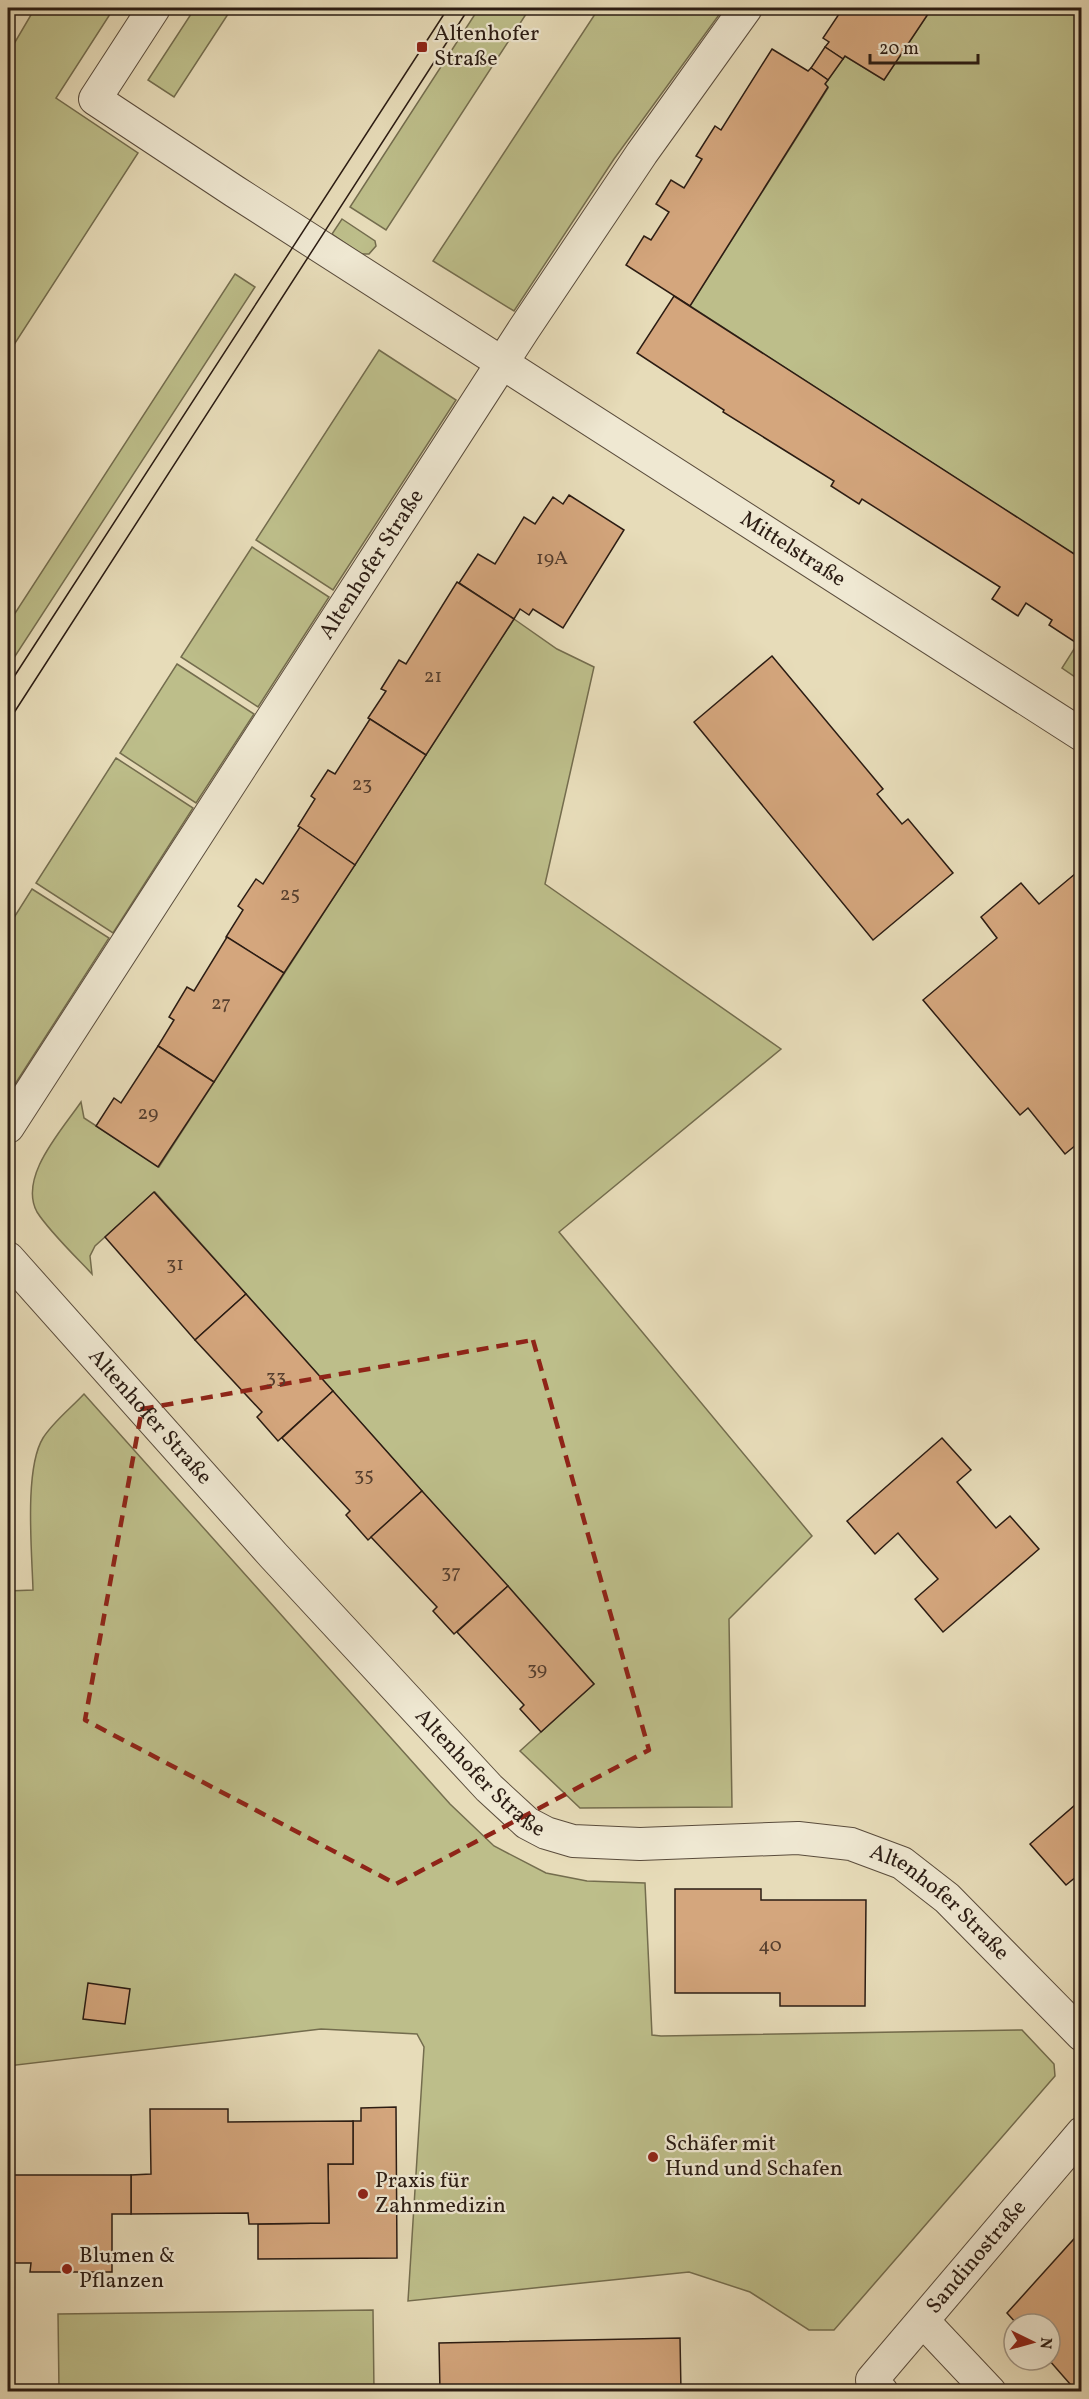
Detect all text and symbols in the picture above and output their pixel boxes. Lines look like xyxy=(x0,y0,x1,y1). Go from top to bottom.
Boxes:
place label: Altenhofer Straße xyxy=(434,19,539,75)
scale bar xyxy=(870,27,978,65)
text: 20 m xyxy=(879,37,919,62)
marker: Altenhofer Straße xyxy=(415,40,429,54)
street label: Altenhofer Straße xyxy=(312,483,432,646)
street label: Mittelstraße xyxy=(734,504,852,595)
house number: 19A xyxy=(536,545,568,573)
house number: 21 xyxy=(424,663,442,691)
house number: 23 xyxy=(352,771,372,799)
house number: 25 xyxy=(280,881,300,909)
house number: 27 xyxy=(211,990,231,1018)
house number: 29 xyxy=(138,1100,158,1128)
house number: 31 xyxy=(166,1251,184,1279)
street label: Altenhofer Straße xyxy=(81,1342,219,1492)
house number: 33 xyxy=(266,1364,286,1392)
house number: 35 xyxy=(354,1462,374,1490)
house number: 37 xyxy=(441,1559,461,1587)
house number: 39 xyxy=(527,1656,547,1684)
street label: Altenhofer Straße xyxy=(407,1702,550,1845)
street label: Altenhofer Straße xyxy=(865,1837,1016,1968)
house number: 40 xyxy=(758,1932,782,1960)
place label: Schäfer mit Hund und Schafen xyxy=(665,2129,843,2185)
marker: Schäfer mit Hund und Schafen xyxy=(646,2150,660,2164)
place label: Praxis für Zahnmedizin xyxy=(375,2166,506,2222)
marker: Praxis für Zahnmedizin xyxy=(356,2187,370,2201)
street label: Sandinostraße xyxy=(919,2193,1034,2321)
place label: Blumen & Pflanzen xyxy=(79,2241,175,2297)
marker: Blumen & Pflanzen xyxy=(60,2262,74,2276)
north arrow xyxy=(1002,2312,1062,2372)
text: N xyxy=(1033,2336,1056,2350)

